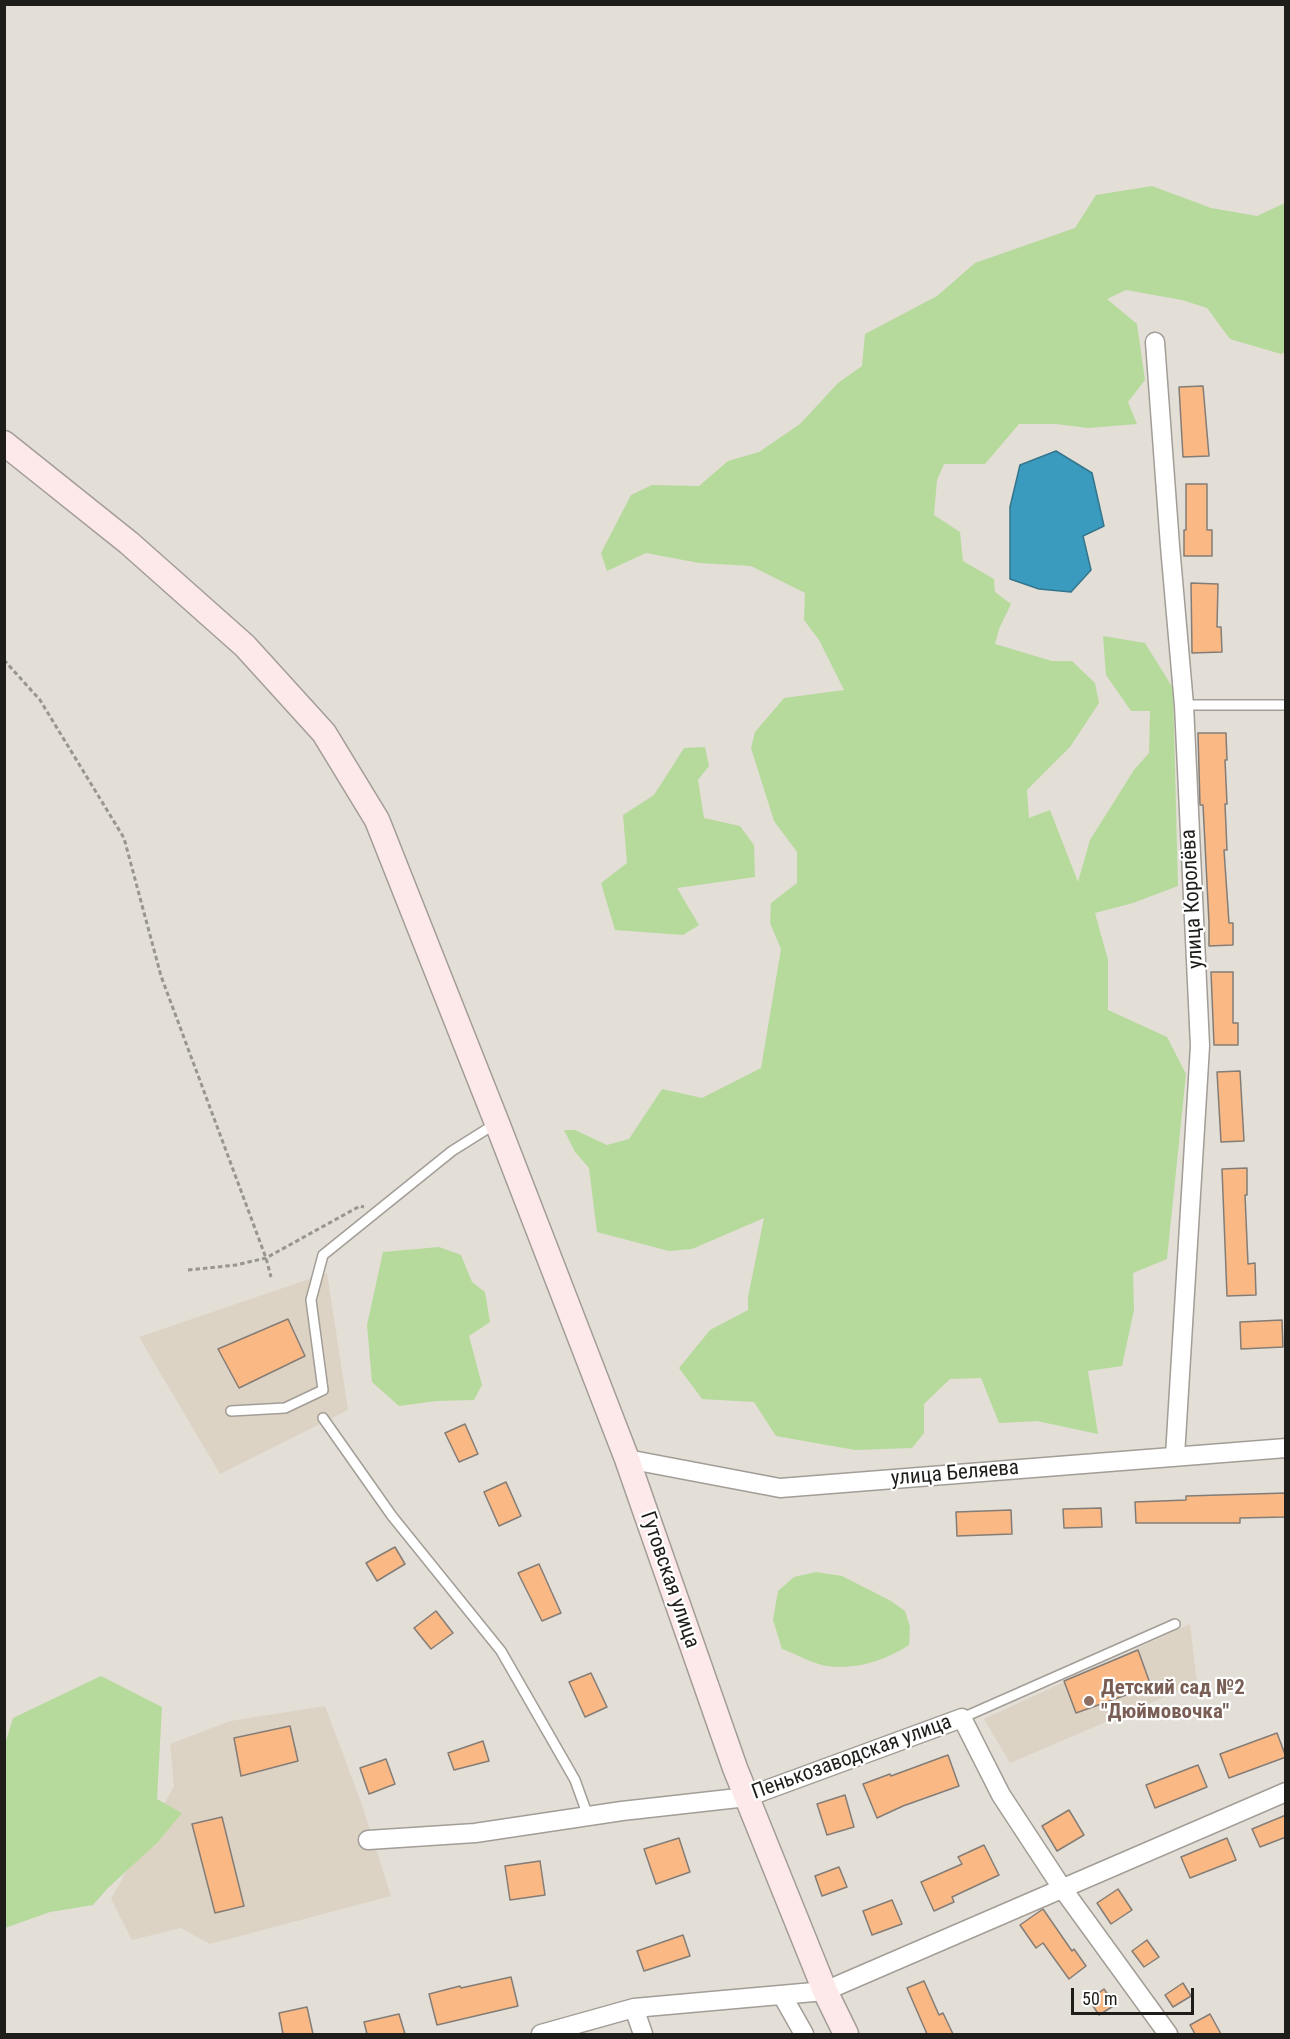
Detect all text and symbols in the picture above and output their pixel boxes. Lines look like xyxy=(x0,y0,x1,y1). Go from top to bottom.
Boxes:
street label: улица Королёва xyxy=(1177,829,1209,969)
street label: улица Беляева xyxy=(890,1456,1020,1492)
street label: Гутовская улица xyxy=(634,1508,704,1652)
place label: Детский сад №2 "Дюймовочка" xyxy=(1101,1676,1245,1726)
marker: Детский сад №2 "Дюймовочка" xyxy=(1082,1694,1096,1708)
street label: Пенькозаводская улица xyxy=(749,1710,955,1806)
scale bar xyxy=(1074,1976,1197,2014)
text: 50 m xyxy=(1082,1988,1117,2009)

